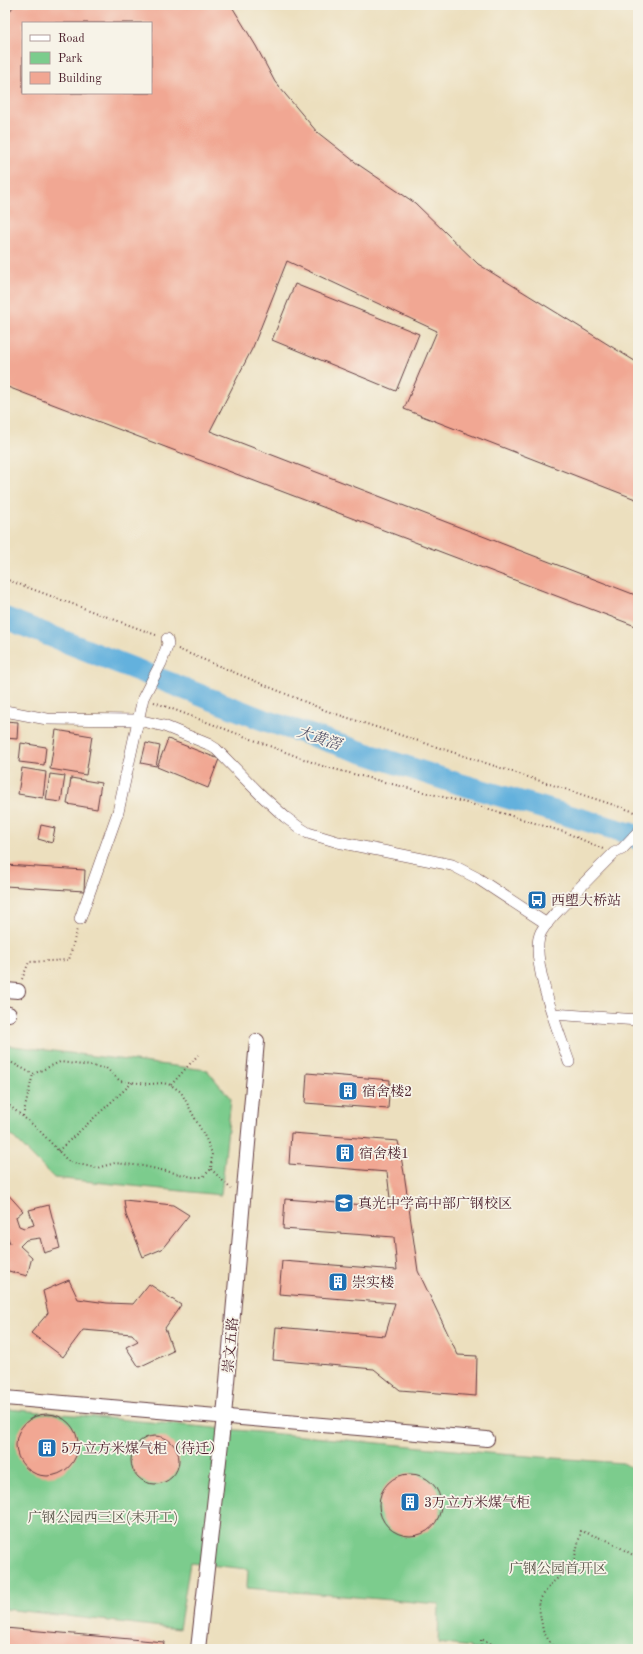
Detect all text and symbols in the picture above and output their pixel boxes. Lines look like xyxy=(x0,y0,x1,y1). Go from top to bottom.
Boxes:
legend xyxy=(22,22,152,94)
text: Road xyxy=(58,33,85,45)
text: Park xyxy=(58,53,83,65)
text: Building xyxy=(58,73,102,85)
water label: 大黄滘 xyxy=(295,723,346,754)
bus stop icon: 西塱大桥站 xyxy=(526,889,548,911)
place label: 西塱大桥站 xyxy=(551,893,621,908)
building icon: 宿舍楼2 xyxy=(337,1080,359,1102)
place label: 宿舍楼2 xyxy=(362,1084,412,1099)
building icon: 宿舍楼1 xyxy=(334,1142,356,1164)
place label: 宿舍楼1 xyxy=(359,1146,409,1161)
school or university icon: 真光中学高中部广钢校区 xyxy=(333,1192,355,1214)
place label: 真光中学高中部广钢校区 xyxy=(358,1196,512,1211)
building icon: 崇实楼 xyxy=(327,1271,349,1293)
place label: 崇实楼 xyxy=(352,1275,394,1290)
street label: 崇文五路 xyxy=(221,1316,240,1374)
building icon: 5万立方米煤气柜（待迁） xyxy=(36,1437,58,1459)
place label: 5万立方米煤气柜（待迁） xyxy=(61,1441,223,1456)
building icon: 3万立方米煤气柜 xyxy=(399,1491,421,1513)
place label: 3万立方米煤气柜 xyxy=(424,1495,530,1510)
park label: 广钢公园西三区(未开工) xyxy=(28,1510,178,1525)
park label: 广钢公园首开区 xyxy=(509,1561,607,1576)

